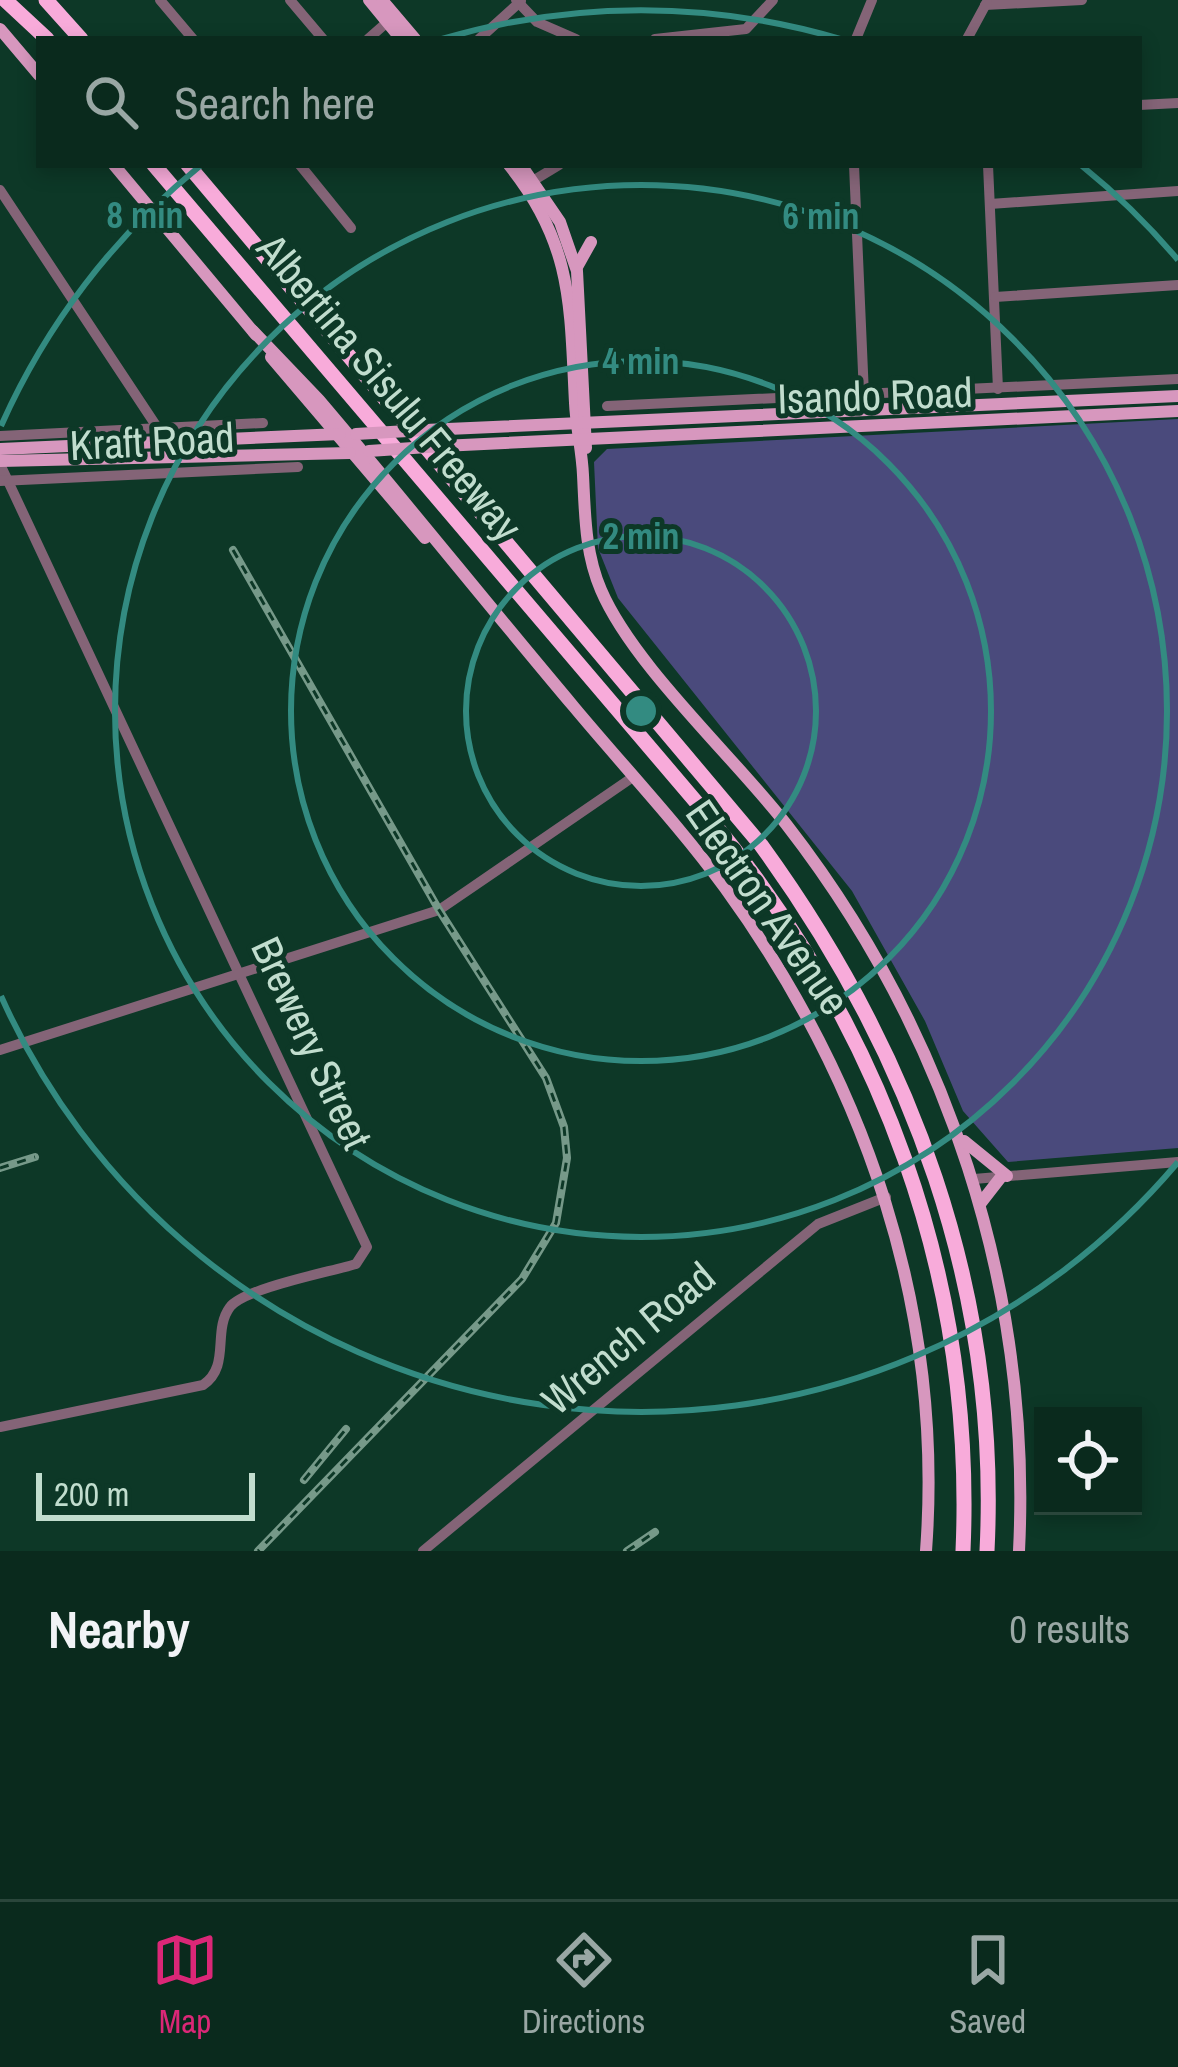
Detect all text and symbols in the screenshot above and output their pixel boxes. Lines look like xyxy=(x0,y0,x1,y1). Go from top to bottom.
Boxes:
search box xyxy=(36,36,1142,168)
icon: search xyxy=(78,69,144,135)
text: Search here xyxy=(174,72,375,133)
text: 8 min xyxy=(106,191,184,239)
text: 6 min xyxy=(782,192,860,240)
street label: Albertina Sisulu Freeway xyxy=(244,221,535,552)
text: 4 min xyxy=(602,337,680,385)
street label: Isando Road xyxy=(776,364,974,426)
street label: Kraft Road xyxy=(68,409,236,473)
text: 2 min xyxy=(602,512,680,560)
centre of rings xyxy=(620,690,662,732)
street label: Electron Avenue xyxy=(673,788,863,1026)
street label: Brewery Street xyxy=(238,928,386,1158)
street label: Wrench Road xyxy=(530,1249,726,1427)
map controls xyxy=(1034,1407,1142,1515)
button: locate xyxy=(1034,1407,1142,1515)
scale bar xyxy=(36,1467,255,1520)
text: 200 m xyxy=(54,1472,129,1516)
text: Nearby xyxy=(48,1595,190,1664)
text: 0 results xyxy=(1009,1603,1130,1655)
tab: Map xyxy=(152,1927,218,2043)
tab: Directions xyxy=(522,1927,645,2043)
tab: Saved xyxy=(949,1927,1026,2043)

